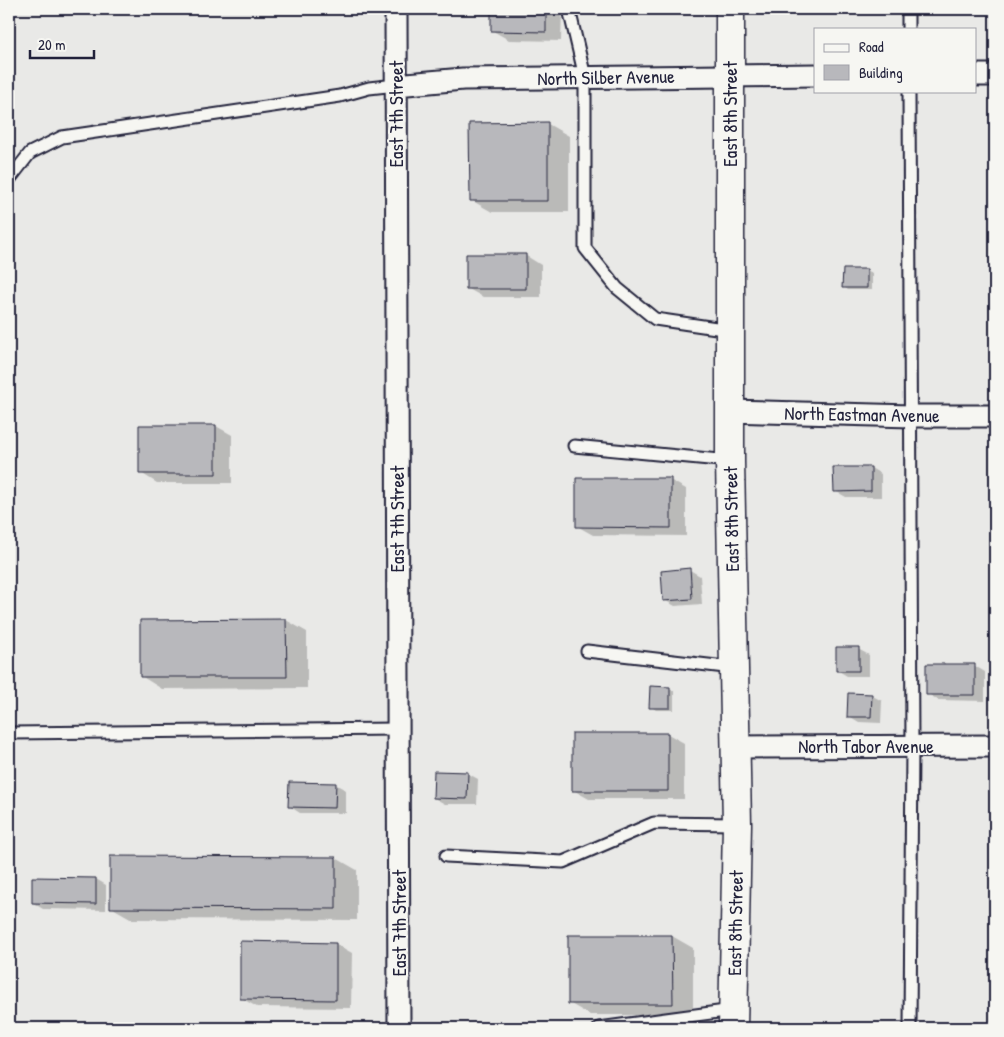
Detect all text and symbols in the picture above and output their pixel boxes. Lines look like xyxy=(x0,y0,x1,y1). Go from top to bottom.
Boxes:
scale bar xyxy=(30,28,94,60)
legend xyxy=(814,28,976,92)
text: 20 m xyxy=(38,34,65,55)
text: Road xyxy=(859,36,884,57)
street label: East 7th Street xyxy=(383,60,409,167)
street label: East 8th Street xyxy=(717,61,743,167)
text: Building xyxy=(859,62,903,83)
street label: North Silber Avenue xyxy=(537,63,675,91)
street label: North Eastman Avenue xyxy=(784,400,940,428)
street label: East 7th Street xyxy=(384,465,410,572)
street label: East 8th Street xyxy=(717,466,745,572)
street label: North Tabor Avenue xyxy=(798,733,934,759)
street label: East 7th Street xyxy=(386,869,412,976)
street label: East 8th Street xyxy=(721,870,749,976)

